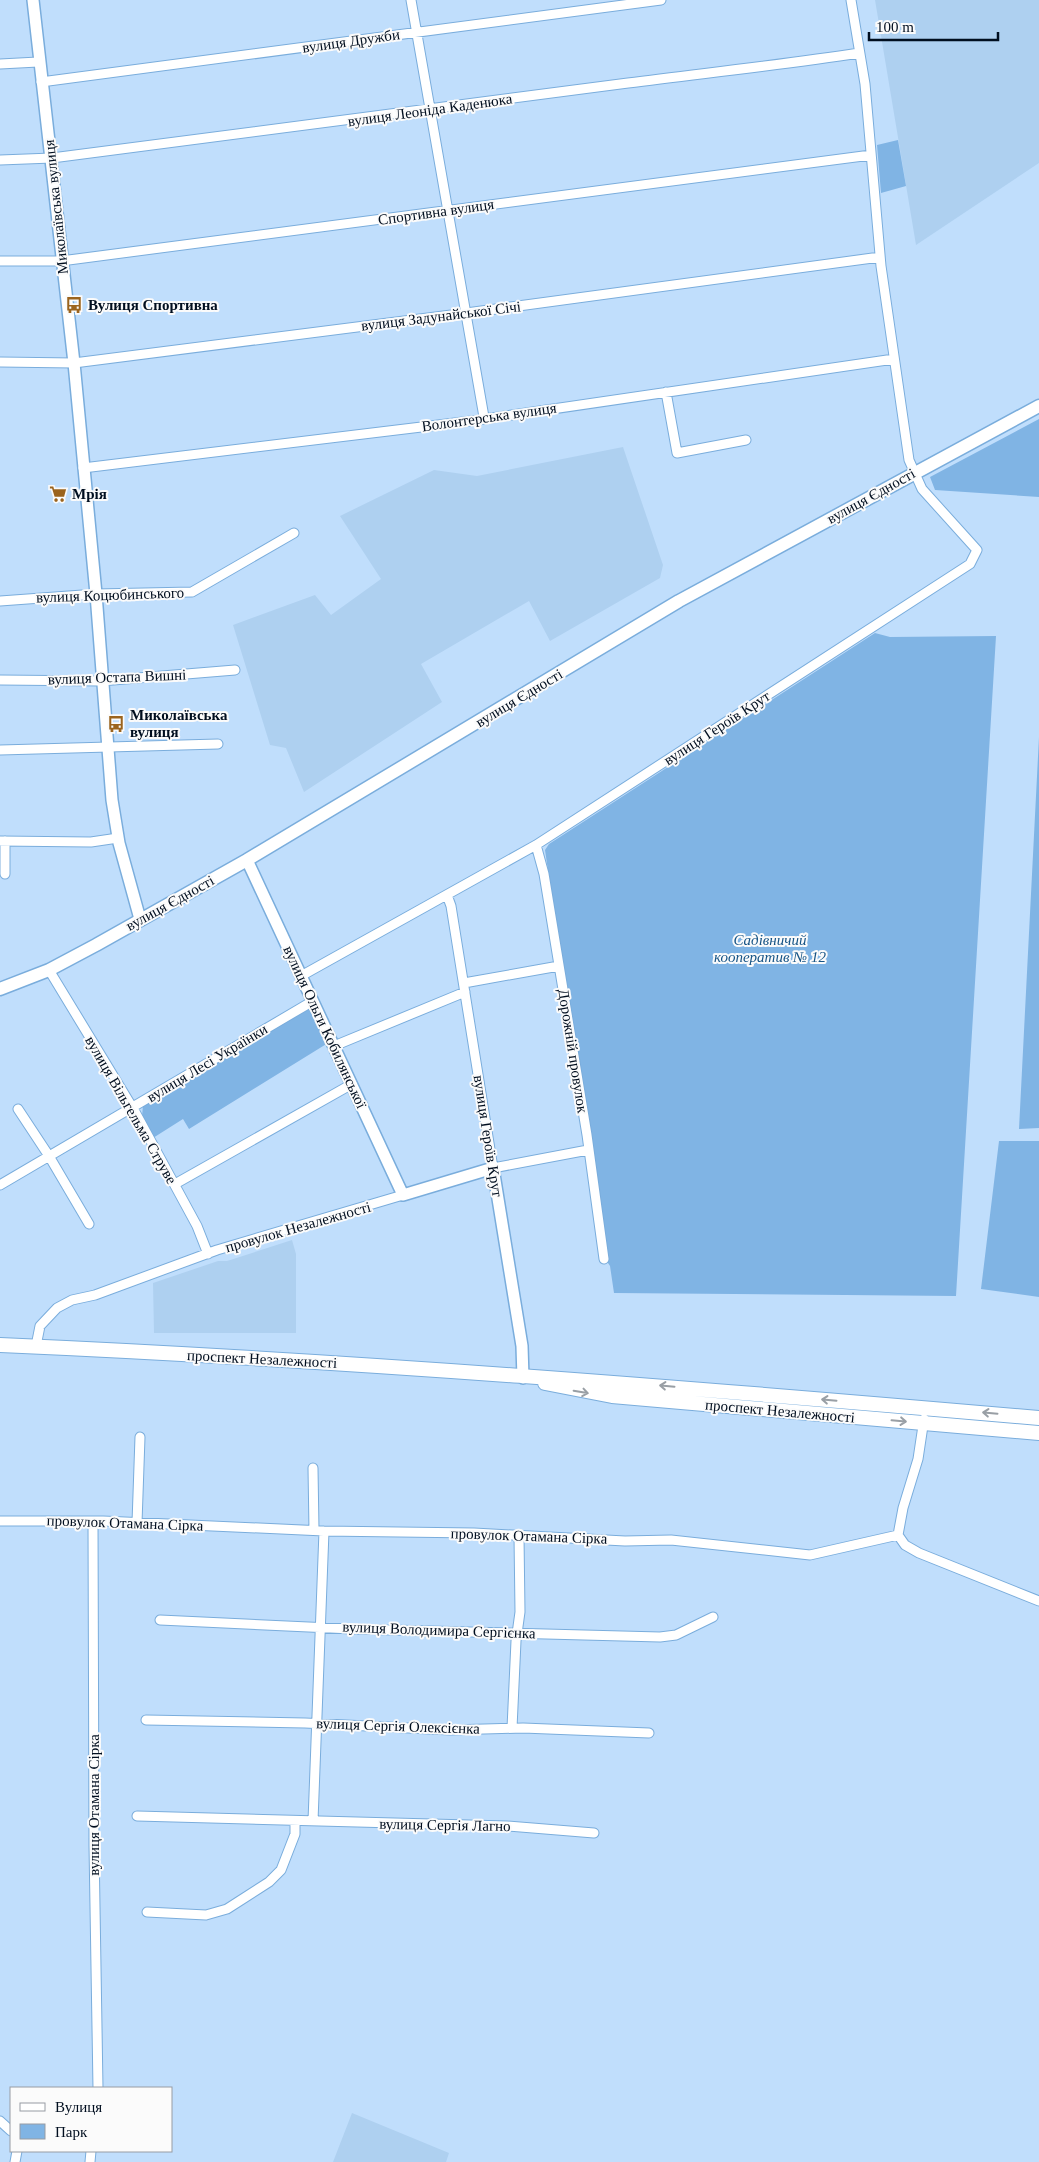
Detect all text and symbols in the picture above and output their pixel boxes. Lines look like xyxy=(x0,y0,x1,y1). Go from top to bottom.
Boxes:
scale bar xyxy=(869,10,998,42)
text: 100 m xyxy=(876,19,914,35)
street label: вулиця Дружби xyxy=(301,26,401,56)
street label: вулиця Леоніда Каденюка xyxy=(347,90,514,129)
street label: Миколаївська вулиця xyxy=(41,139,71,275)
street label: Спортивна вулиця xyxy=(377,196,495,228)
bus stop icon: Вулиця Спортивна xyxy=(64,295,84,315)
place label: Вулиця Спортивна xyxy=(88,297,218,313)
street label: вулиця Задунайської Січі xyxy=(360,298,522,334)
street label: Волонтерська вулиця xyxy=(421,400,557,434)
street label: вулиця Єдності xyxy=(824,465,918,527)
supermarket icon: Мрія xyxy=(48,484,68,504)
place label: Мрія xyxy=(72,486,107,502)
street label: вулиця Коцюбинського xyxy=(36,584,184,606)
street label: вулиця Єдності xyxy=(473,666,565,730)
street label: вулиця Остапа Вишні xyxy=(48,667,186,687)
street label: вулиця Героїв Крут xyxy=(661,688,773,768)
place label: Миколаївська вулиця xyxy=(130,707,228,740)
bus stop icon: Миколаївська вулиця xyxy=(106,714,126,734)
street label: вулиця Єдності xyxy=(123,872,217,934)
park label: Садівничий кооператив № 12 xyxy=(714,932,827,965)
street label: вулиця Ольги Кобилянської xyxy=(280,943,370,1111)
street label: Дорожній провулок xyxy=(555,988,591,1115)
street label: вулиця Лесі Українки xyxy=(144,1021,270,1105)
street label: вулиця Вільгельма Струве xyxy=(82,1033,180,1187)
street label: вулиця Героїв Крут xyxy=(470,1074,506,1199)
street label: провулок Незалежності xyxy=(223,1199,373,1255)
street label: проспект Незалежності xyxy=(187,1347,337,1371)
one-way arrow xyxy=(659,1381,675,1390)
one-way arrow xyxy=(573,1388,589,1397)
one-way arrow xyxy=(821,1395,837,1404)
street label: проспект Незалежності xyxy=(704,1396,856,1426)
one-way arrow xyxy=(983,1409,999,1418)
one-way arrow xyxy=(891,1416,907,1426)
street label: провулок Отамана Сірка xyxy=(46,1512,204,1534)
street label: провулок Отамана Сірка xyxy=(450,1525,608,1547)
street label: вулиця Володимира Сергієнка xyxy=(342,1619,536,1641)
street label: вулиця Сергія Олексієнка xyxy=(316,1715,480,1737)
street label: вулиця Отамана Сірка xyxy=(86,1734,102,1876)
street label: вулиця Сергія Лагно xyxy=(379,1816,511,1834)
legend xyxy=(10,2087,172,2152)
text: Вулиця xyxy=(55,2099,102,2115)
text: Парк xyxy=(55,2124,88,2140)

